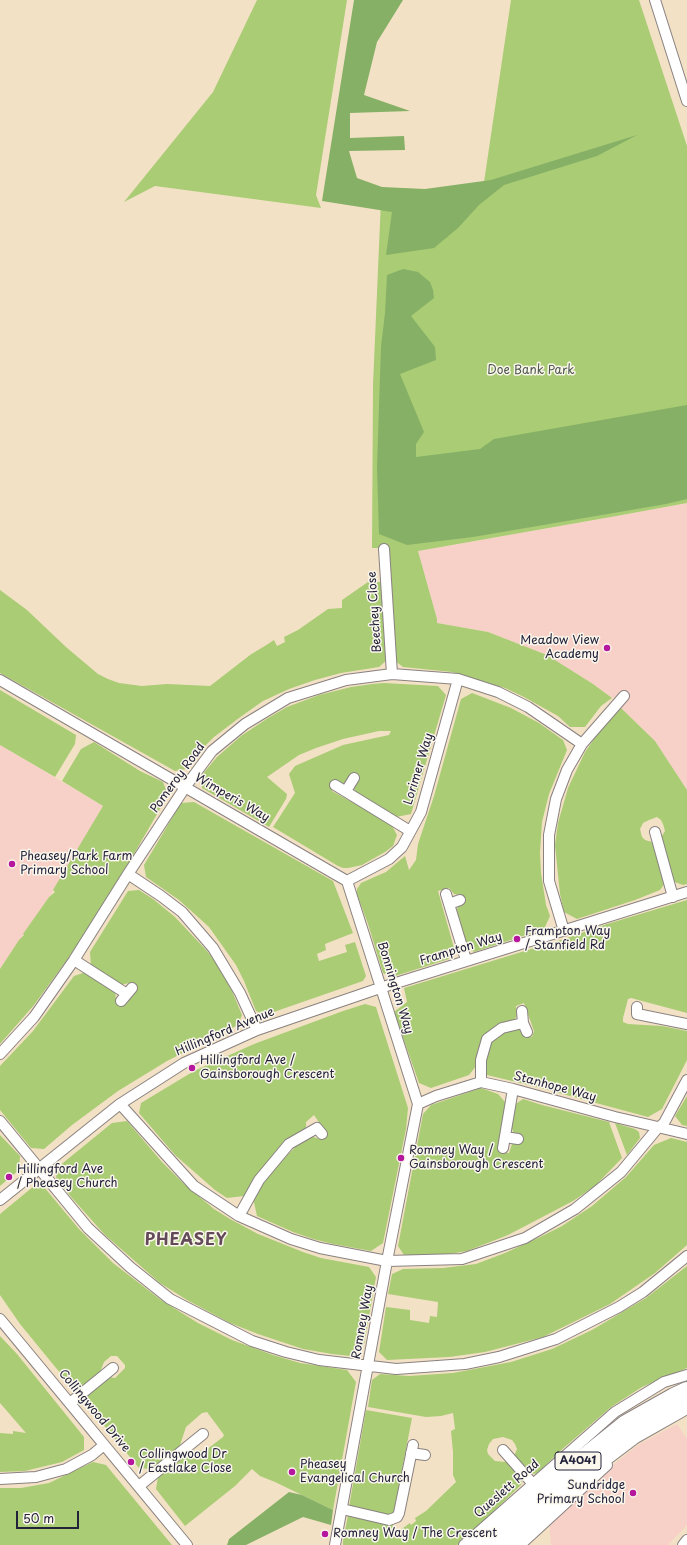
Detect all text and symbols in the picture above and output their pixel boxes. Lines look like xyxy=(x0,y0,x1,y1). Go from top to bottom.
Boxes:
park label: Doe Bank Park xyxy=(487,364,575,378)
street label: Beechey Close xyxy=(365,571,385,653)
place label: Meadow View Academy xyxy=(520,634,599,662)
marker: Meadow View Academy xyxy=(602,643,612,653)
street label: Lorimer Way xyxy=(401,731,437,807)
street label: Pomeroy Road xyxy=(148,740,208,816)
street label: Wimperis Way xyxy=(192,771,272,825)
place label: Pheasey/Park Farm Primary School xyxy=(20,850,132,878)
marker: Pheasey/Park Farm Primary School xyxy=(7,859,17,869)
place label: Frampton Way / Stanfield Rd xyxy=(525,925,610,953)
street label: Frampton Way xyxy=(418,930,504,968)
marker: Frampton Way / Stanfield Rd xyxy=(512,934,522,944)
street label: Bonnington Way xyxy=(374,940,416,1036)
street label: Hillingford Avenue xyxy=(173,1005,277,1059)
place label: Hillingford Ave / Gainsborough Crescent xyxy=(200,1054,334,1082)
marker: Hillingford Ave / Gainsborough Crescent xyxy=(187,1063,197,1073)
street label: Stanhope Way xyxy=(512,1069,598,1105)
place label: Romney Way / Gainsborough Crescent xyxy=(409,1144,543,1172)
marker: Romney Way / Gainsborough Crescent xyxy=(396,1153,406,1163)
place label: Hillingford Ave / Pheasey Church xyxy=(17,1163,118,1191)
marker: Hillingford Ave / Pheasey Church xyxy=(4,1172,14,1182)
district label: PHEASEY xyxy=(144,1231,228,1251)
street label: Romney Way xyxy=(349,1284,377,1360)
street label: Collingwood Drive xyxy=(55,1367,133,1455)
place label: Collingwood Dr / Eastlake Close xyxy=(139,1448,232,1476)
road number: A4041 xyxy=(555,1452,601,1470)
marker: Collingwood Dr / Eastlake Close xyxy=(126,1457,136,1467)
street label: Queslett Road xyxy=(472,1457,542,1521)
place label: Pheasey Evangelical Church xyxy=(300,1458,410,1486)
marker: Pheasey Evangelical Church xyxy=(287,1467,297,1477)
place label: Sundridge Primary School xyxy=(537,1479,625,1507)
marker: Sundridge Primary School xyxy=(628,1488,638,1498)
scale bar xyxy=(18,1503,81,1529)
text: 50 m xyxy=(23,1509,54,1527)
place label: Romney Way / The Crescent xyxy=(333,1527,497,1541)
marker: Romney Way / The Crescent xyxy=(320,1529,330,1539)

